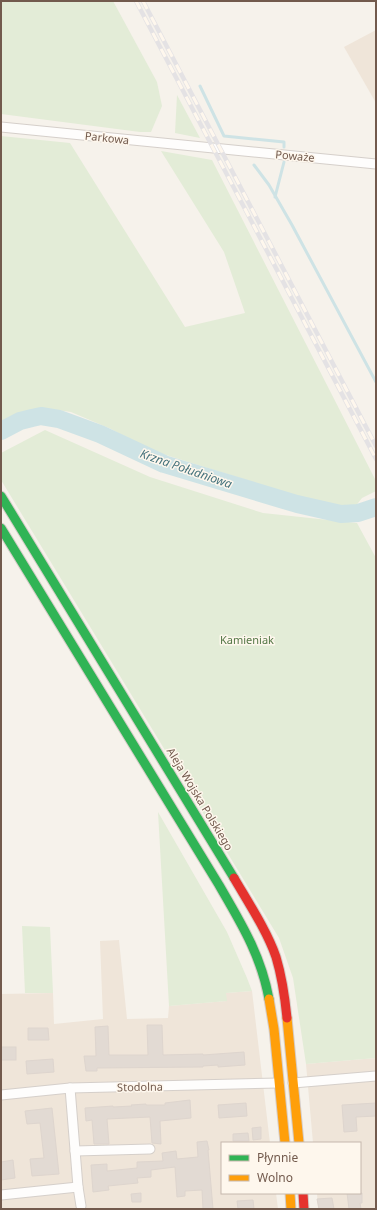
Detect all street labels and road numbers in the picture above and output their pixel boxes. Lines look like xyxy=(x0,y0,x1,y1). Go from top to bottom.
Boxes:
street label: Parkowa xyxy=(84,128,130,147)
street label: Poważe xyxy=(275,146,315,165)
street label: Aleja Wojska Polskiego xyxy=(164,745,237,853)
street label: Stodolna xyxy=(117,1079,163,1094)

